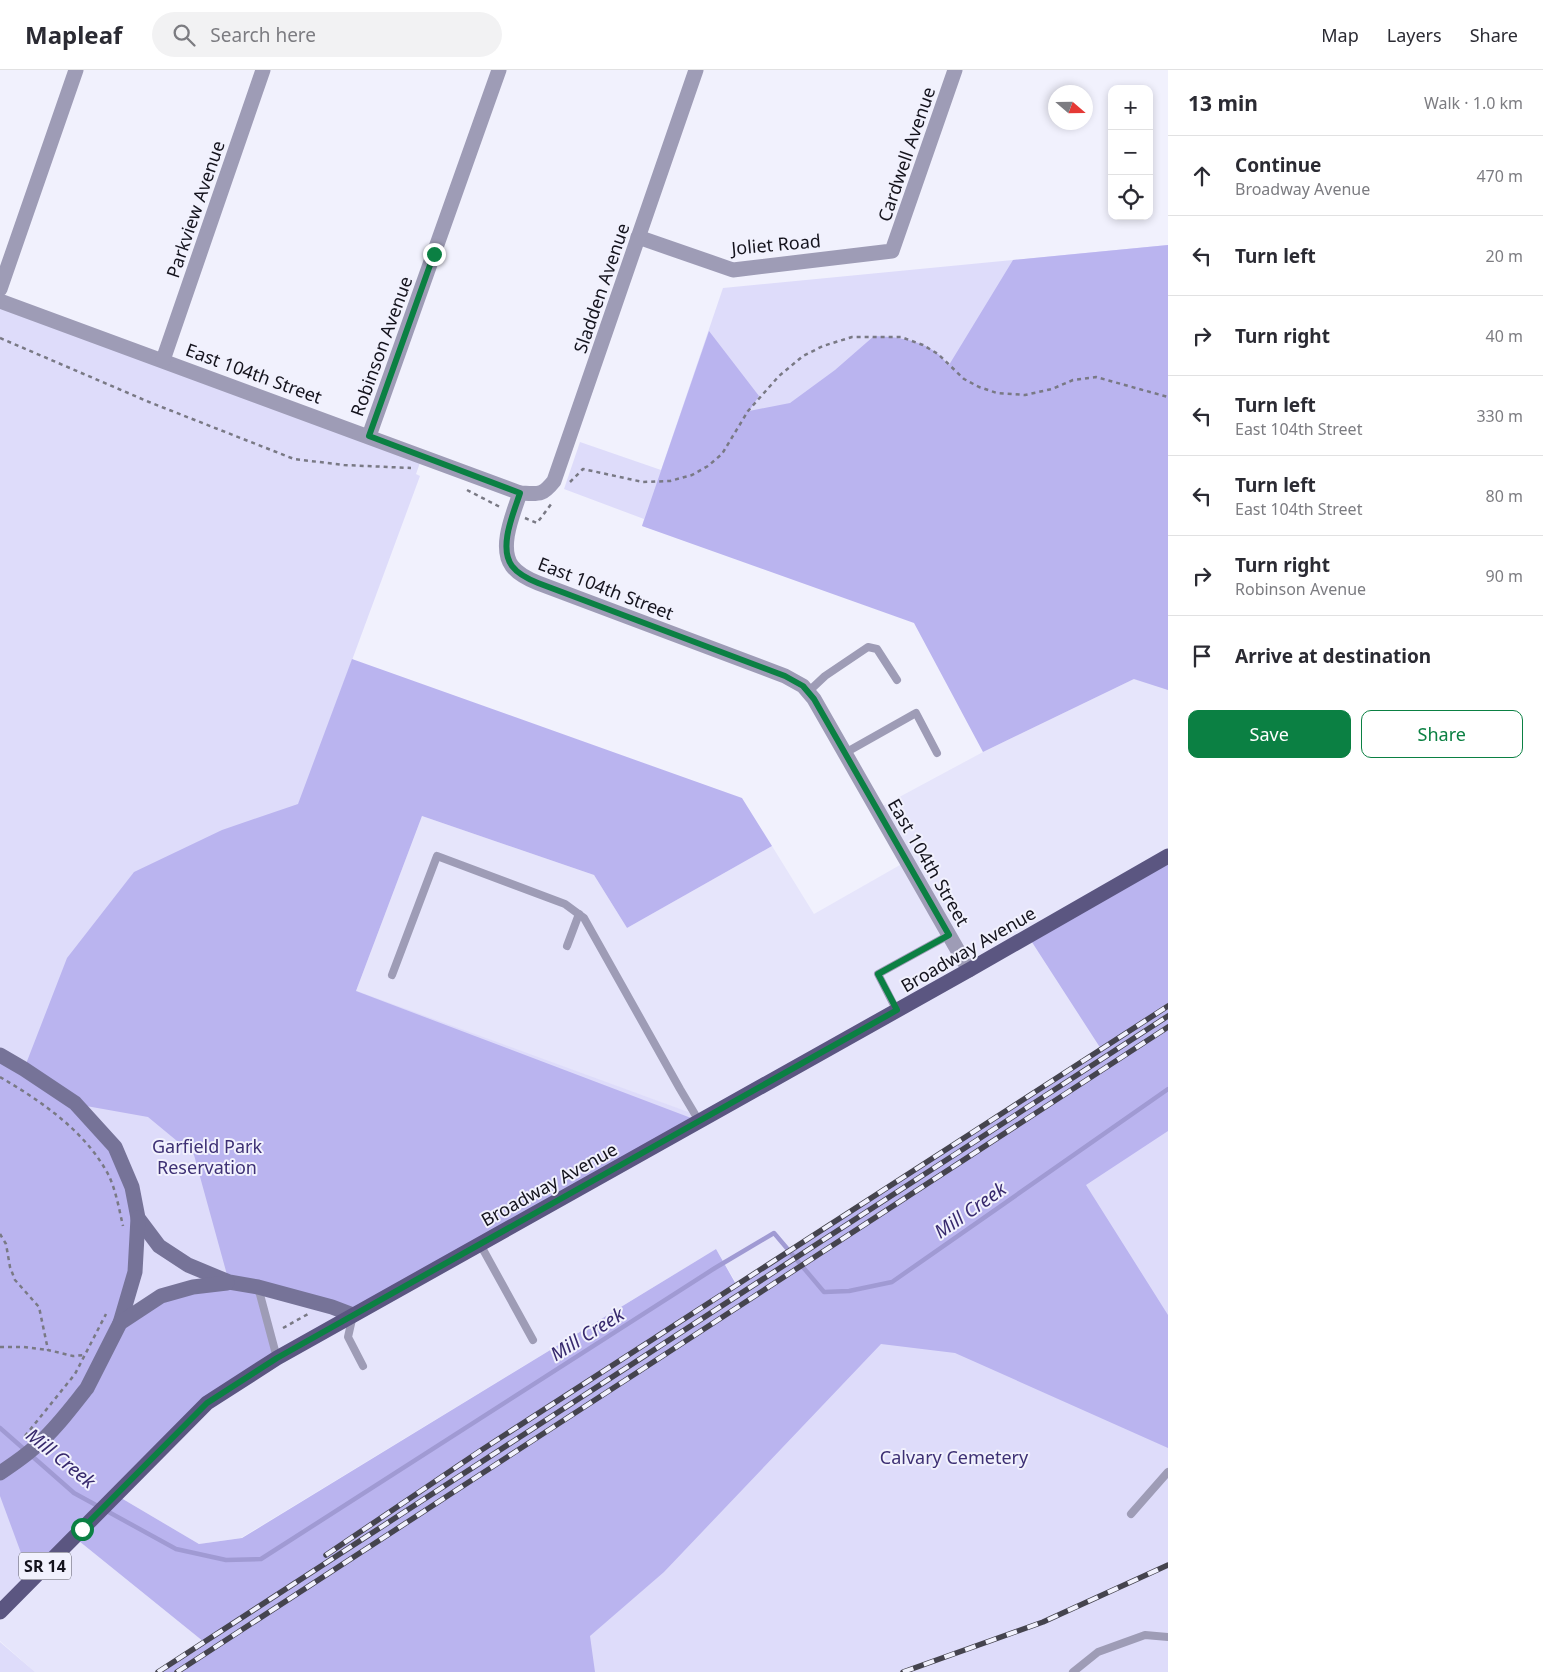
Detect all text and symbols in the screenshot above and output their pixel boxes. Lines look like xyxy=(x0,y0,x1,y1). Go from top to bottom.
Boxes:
search box xyxy=(152,12,502,57)
text: Mapleaf xyxy=(25,18,122,51)
icon: search xyxy=(170,21,198,49)
text: Search here xyxy=(210,22,316,48)
text: Map xyxy=(1321,23,1359,47)
text: Layers xyxy=(1387,23,1442,47)
text: Share xyxy=(1470,23,1518,47)
street label: Cardwell Avenue xyxy=(872,83,940,225)
north arrow xyxy=(1048,85,1093,130)
map controls xyxy=(1108,85,1153,220)
button: + xyxy=(1108,85,1153,130)
text: 13 min xyxy=(1188,89,1258,117)
text: Walk · 1.0 km xyxy=(1424,92,1523,114)
button: − xyxy=(1108,130,1153,175)
street label: Parkview Avenue xyxy=(160,137,230,281)
text: Continue xyxy=(1235,152,1321,178)
icon: ahead xyxy=(1188,162,1216,190)
text: 470 m xyxy=(1476,165,1523,187)
button: locate xyxy=(1108,175,1153,220)
text: Broadway Avenue xyxy=(1235,178,1370,200)
street label: Sladden Avenue xyxy=(568,220,634,356)
street label: Joliet Road xyxy=(728,228,822,260)
icon: left xyxy=(1188,242,1216,270)
route end xyxy=(423,243,446,266)
text: Turn left xyxy=(1235,243,1316,269)
text: 20 m xyxy=(1486,245,1523,267)
street label: Robinson Avenue xyxy=(345,273,417,419)
icon: right xyxy=(1188,322,1216,350)
text: Turn right xyxy=(1235,323,1330,349)
text: 40 m xyxy=(1486,325,1523,347)
street label: East 104th Street xyxy=(183,337,326,409)
text: Turn left xyxy=(1235,392,1316,418)
icon: left xyxy=(1188,402,1216,430)
text: 330 m xyxy=(1476,405,1523,427)
text: East 104th Street xyxy=(1235,418,1362,440)
text: Turn left xyxy=(1235,472,1316,498)
icon: left xyxy=(1188,482,1216,510)
text: 80 m xyxy=(1486,485,1523,507)
text: East 104th Street xyxy=(1235,498,1362,520)
street label: East 104th Street xyxy=(535,551,678,625)
text: Turn right xyxy=(1235,552,1330,578)
icon: right xyxy=(1188,562,1216,590)
text: 90 m xyxy=(1486,565,1523,587)
text: Robinson Avenue xyxy=(1235,578,1366,600)
icon: arrive xyxy=(1188,642,1216,670)
text: Arrive at destination xyxy=(1235,643,1431,669)
button: Save xyxy=(1188,710,1351,758)
button: Share xyxy=(1361,710,1523,758)
street label: East 104th Street xyxy=(883,794,975,931)
street label: Broadway Avenue xyxy=(896,901,1040,997)
park label: Garfield Park Reservation xyxy=(152,1134,262,1179)
street label: Broadway Avenue xyxy=(477,1137,621,1231)
water label: Mill Creek xyxy=(929,1175,1012,1244)
water label: Mill Creek xyxy=(545,1301,629,1367)
water label: Mill Creek xyxy=(21,1422,102,1494)
park label: Calvary Cemetery xyxy=(880,1445,1029,1469)
route start xyxy=(71,1518,94,1541)
road number: SR 14 xyxy=(19,1552,71,1580)

